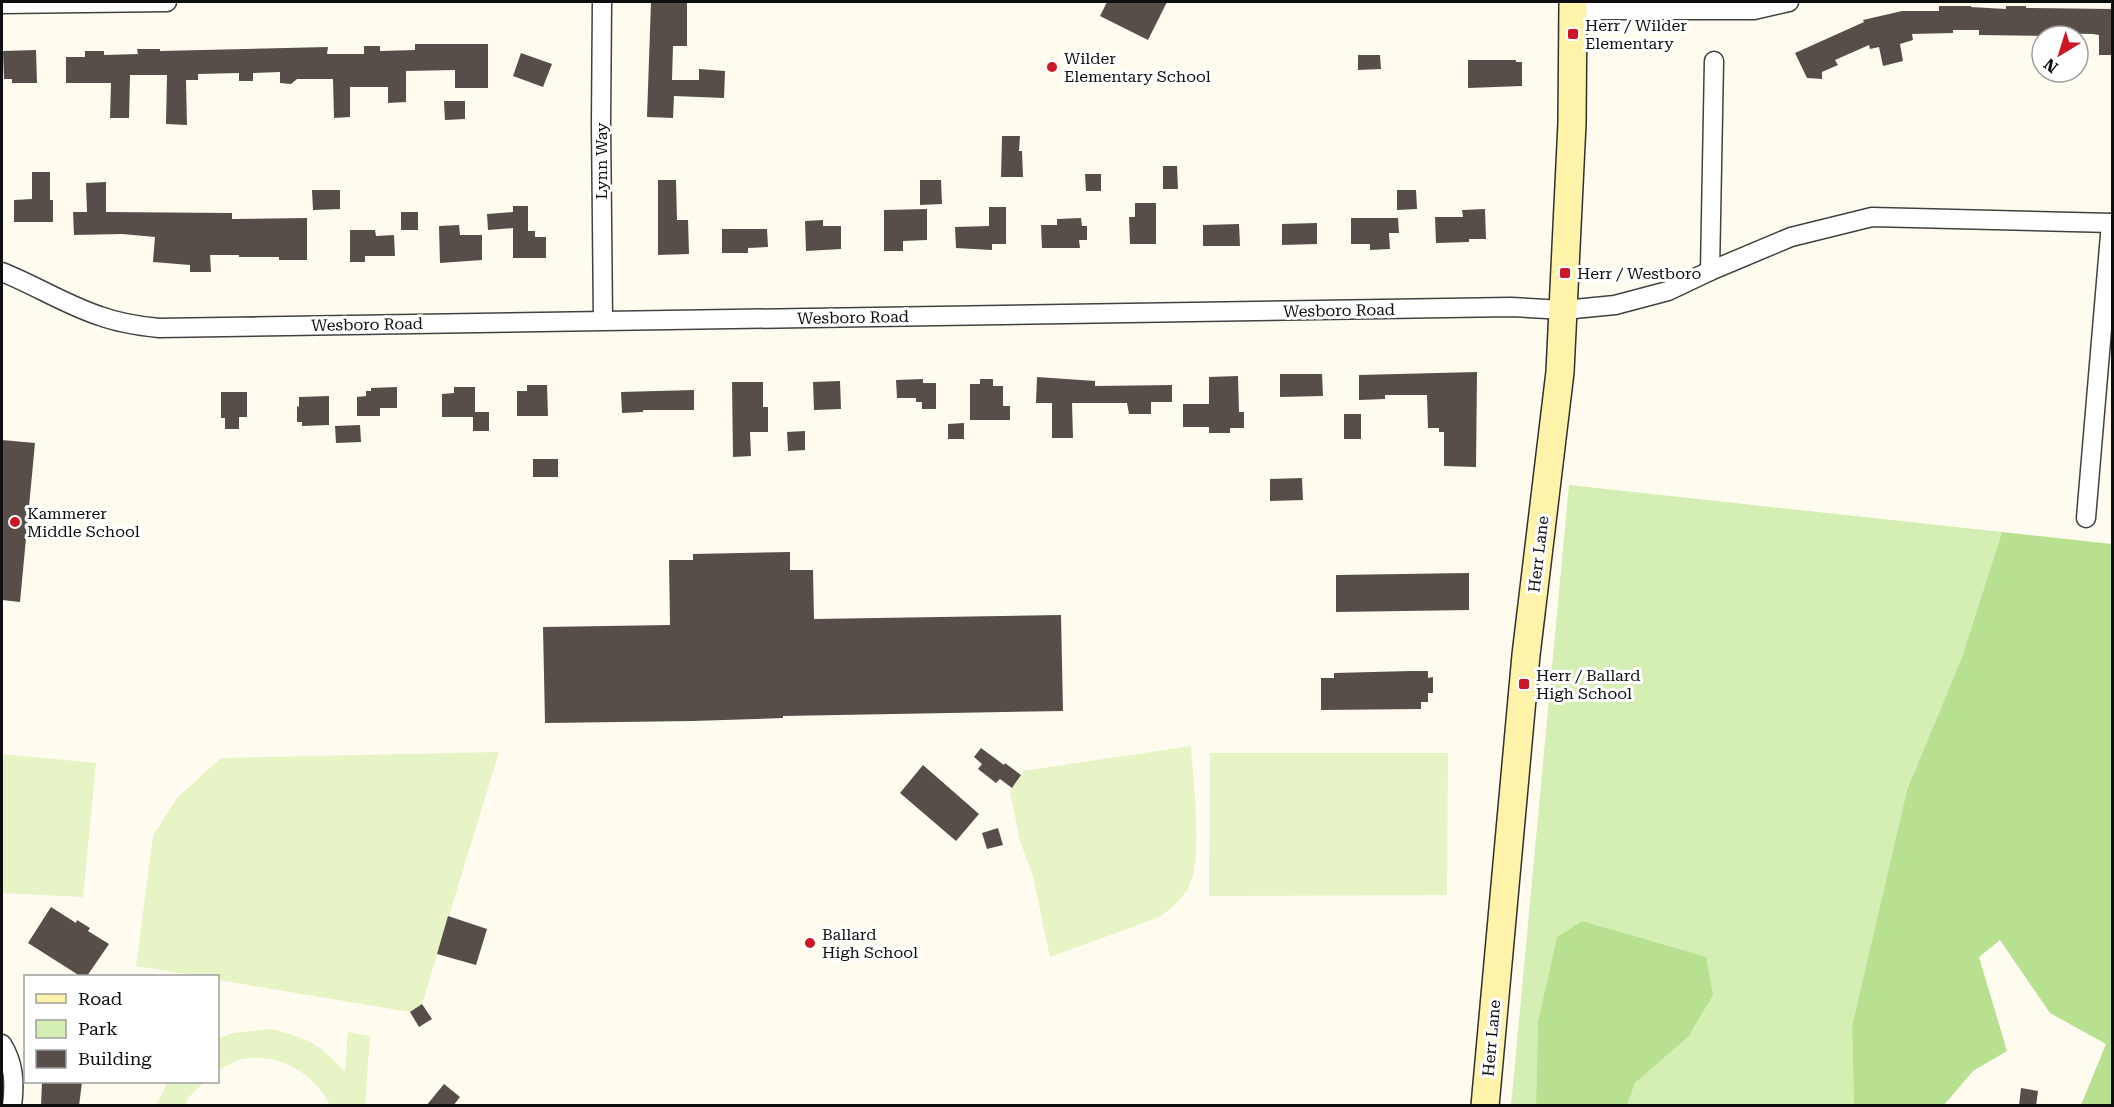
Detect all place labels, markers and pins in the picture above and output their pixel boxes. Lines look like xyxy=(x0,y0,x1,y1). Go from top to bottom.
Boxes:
place label: Herr / Wilder Elementary xyxy=(1585,16,1687,53)
marker: Herr / Wilder Elementary xyxy=(1566,27,1580,41)
place label: Wilder Elementary School xyxy=(1064,49,1211,86)
marker: Wilder Elementary School xyxy=(1045,60,1059,74)
place label: Herr / Westboro xyxy=(1577,264,1701,283)
marker: Herr / Westboro xyxy=(1558,266,1572,280)
place label: Kammerer Middle School xyxy=(27,504,140,541)
marker: Kammerer Middle School xyxy=(8,515,22,529)
place label: Herr / Ballard High School xyxy=(1536,666,1640,703)
marker: Herr / Ballard High School xyxy=(1517,677,1531,691)
place label: Ballard High School xyxy=(822,925,918,962)
marker: Ballard High School xyxy=(803,936,817,950)

